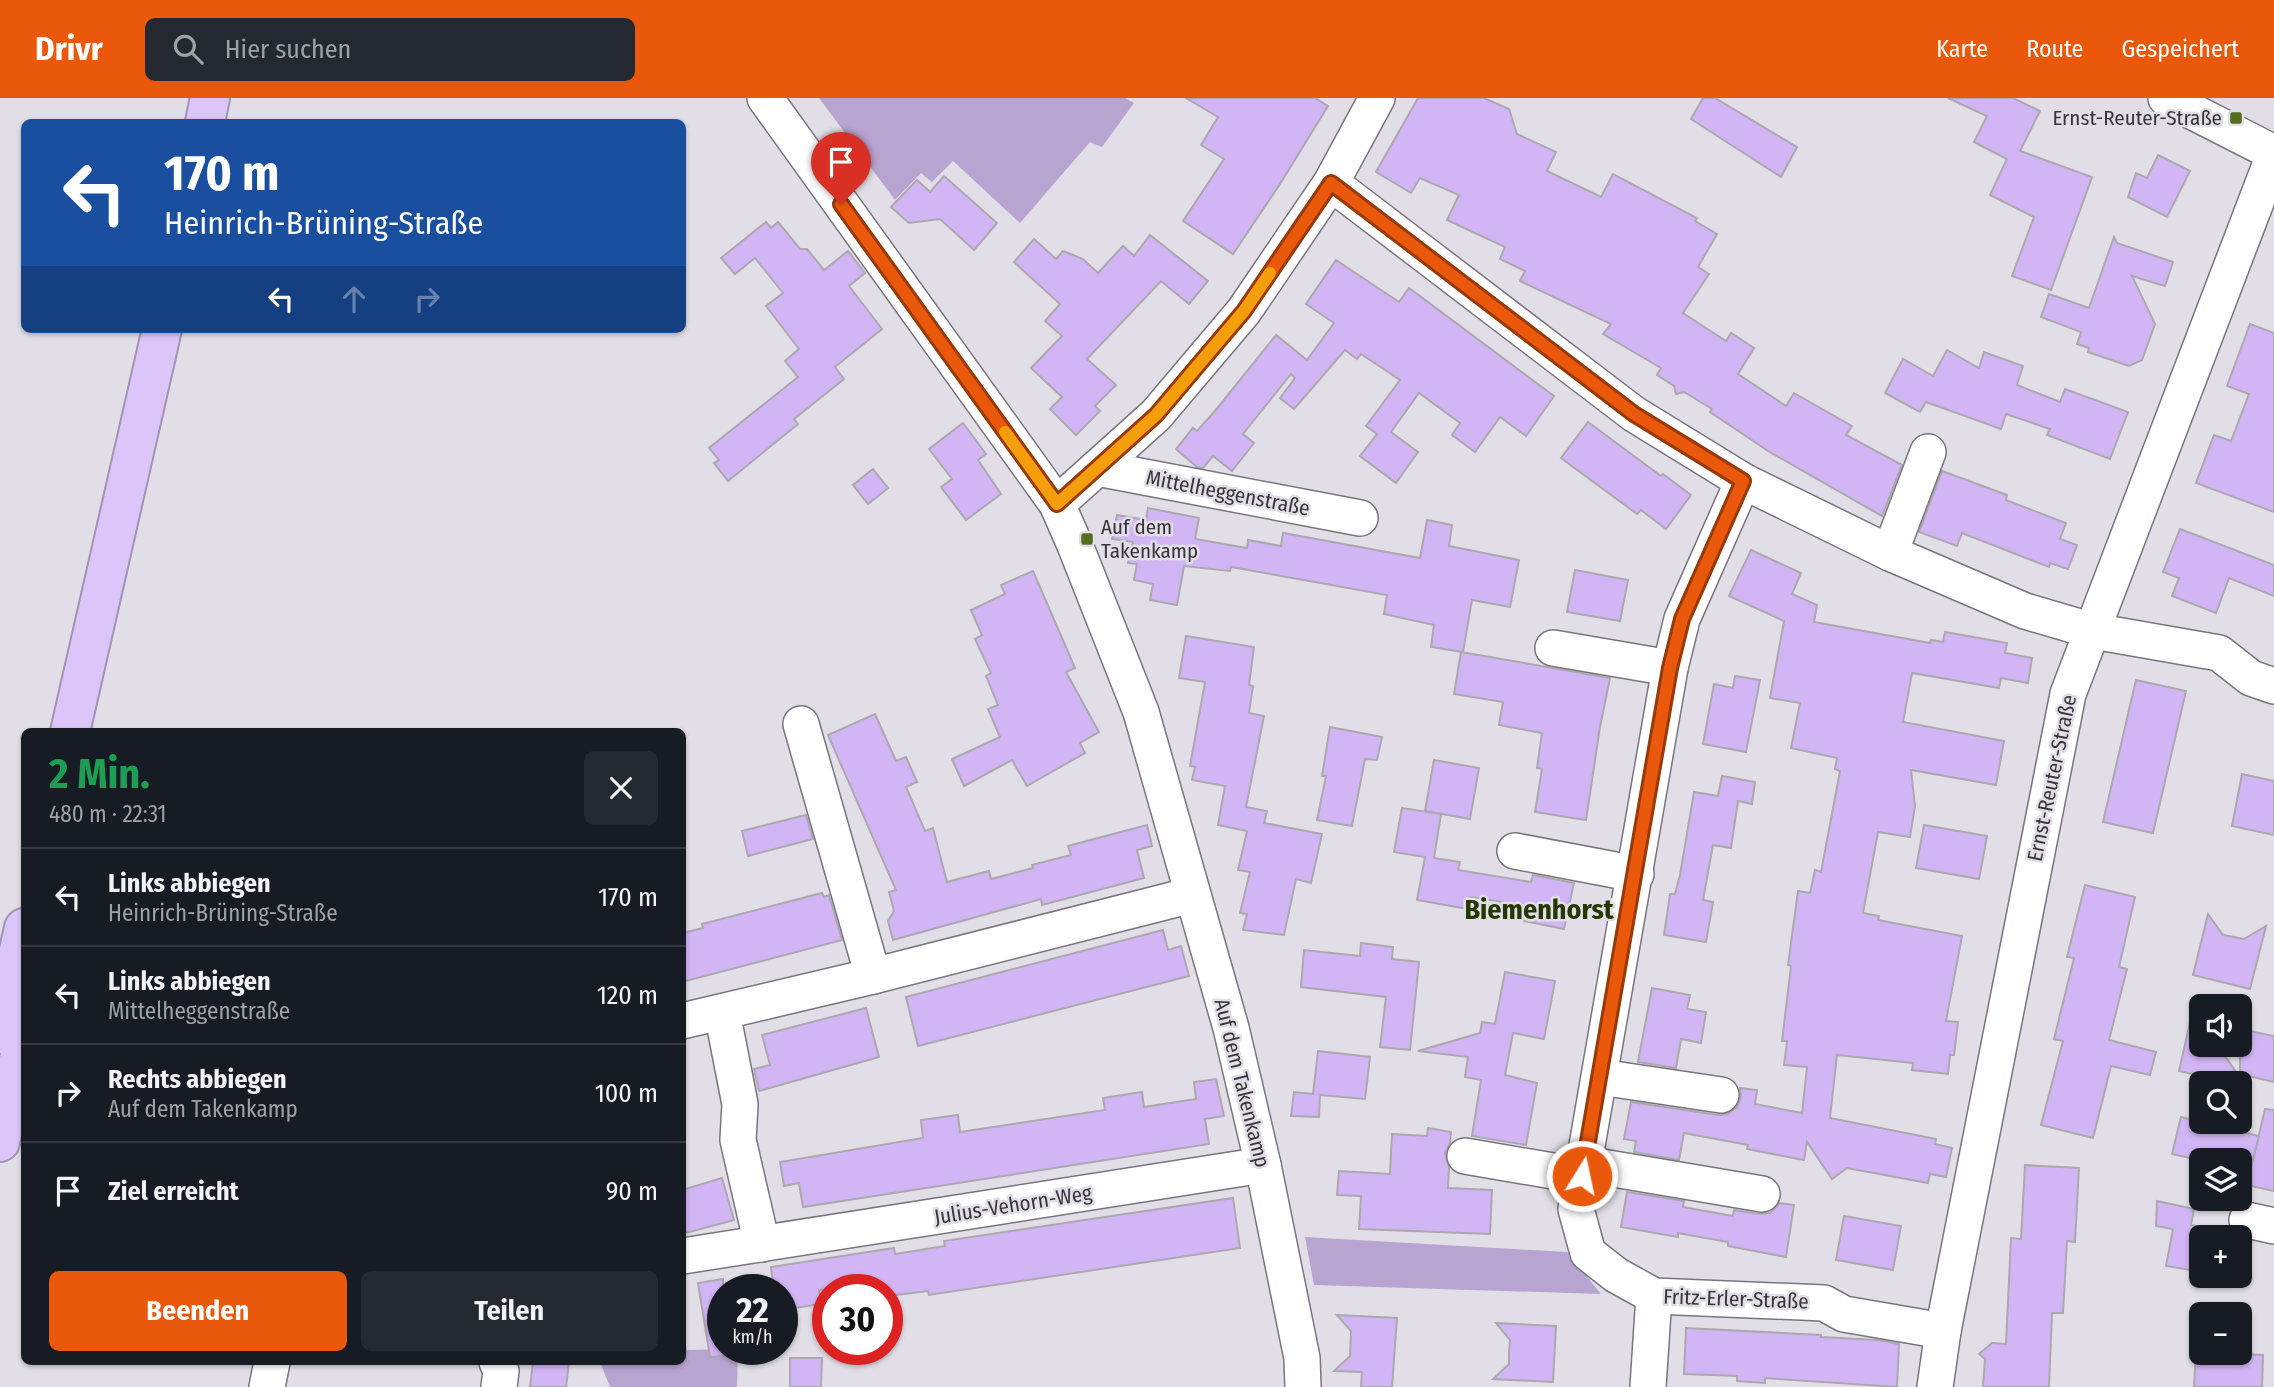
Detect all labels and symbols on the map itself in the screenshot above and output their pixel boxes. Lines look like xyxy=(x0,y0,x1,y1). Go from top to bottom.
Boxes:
place label: Ernst-Reuter-Straße xyxy=(2052,105,2222,131)
marker: Ernst-Reuter-Straße xyxy=(2228,110,2244,126)
pin xyxy=(811,132,871,204)
street label: Mittelheggenstraße xyxy=(1144,464,1312,522)
place label: Auf dem Takenkamp xyxy=(1101,514,1198,564)
marker: Auf dem Takenkamp xyxy=(1079,531,1095,547)
street label: Ernst-Reuter-Straße xyxy=(2022,692,2082,864)
district label: Biemenhorst xyxy=(1464,893,1615,926)
street label: Auf dem Takenkamp xyxy=(1208,996,1276,1170)
position arrow xyxy=(1545,1139,1619,1213)
street label: Julius-Vehorn-Weg xyxy=(932,1180,1094,1230)
speed limit sign: 30 xyxy=(812,1274,903,1365)
street label: Fritz-Erler-Straße xyxy=(1663,1283,1809,1315)

